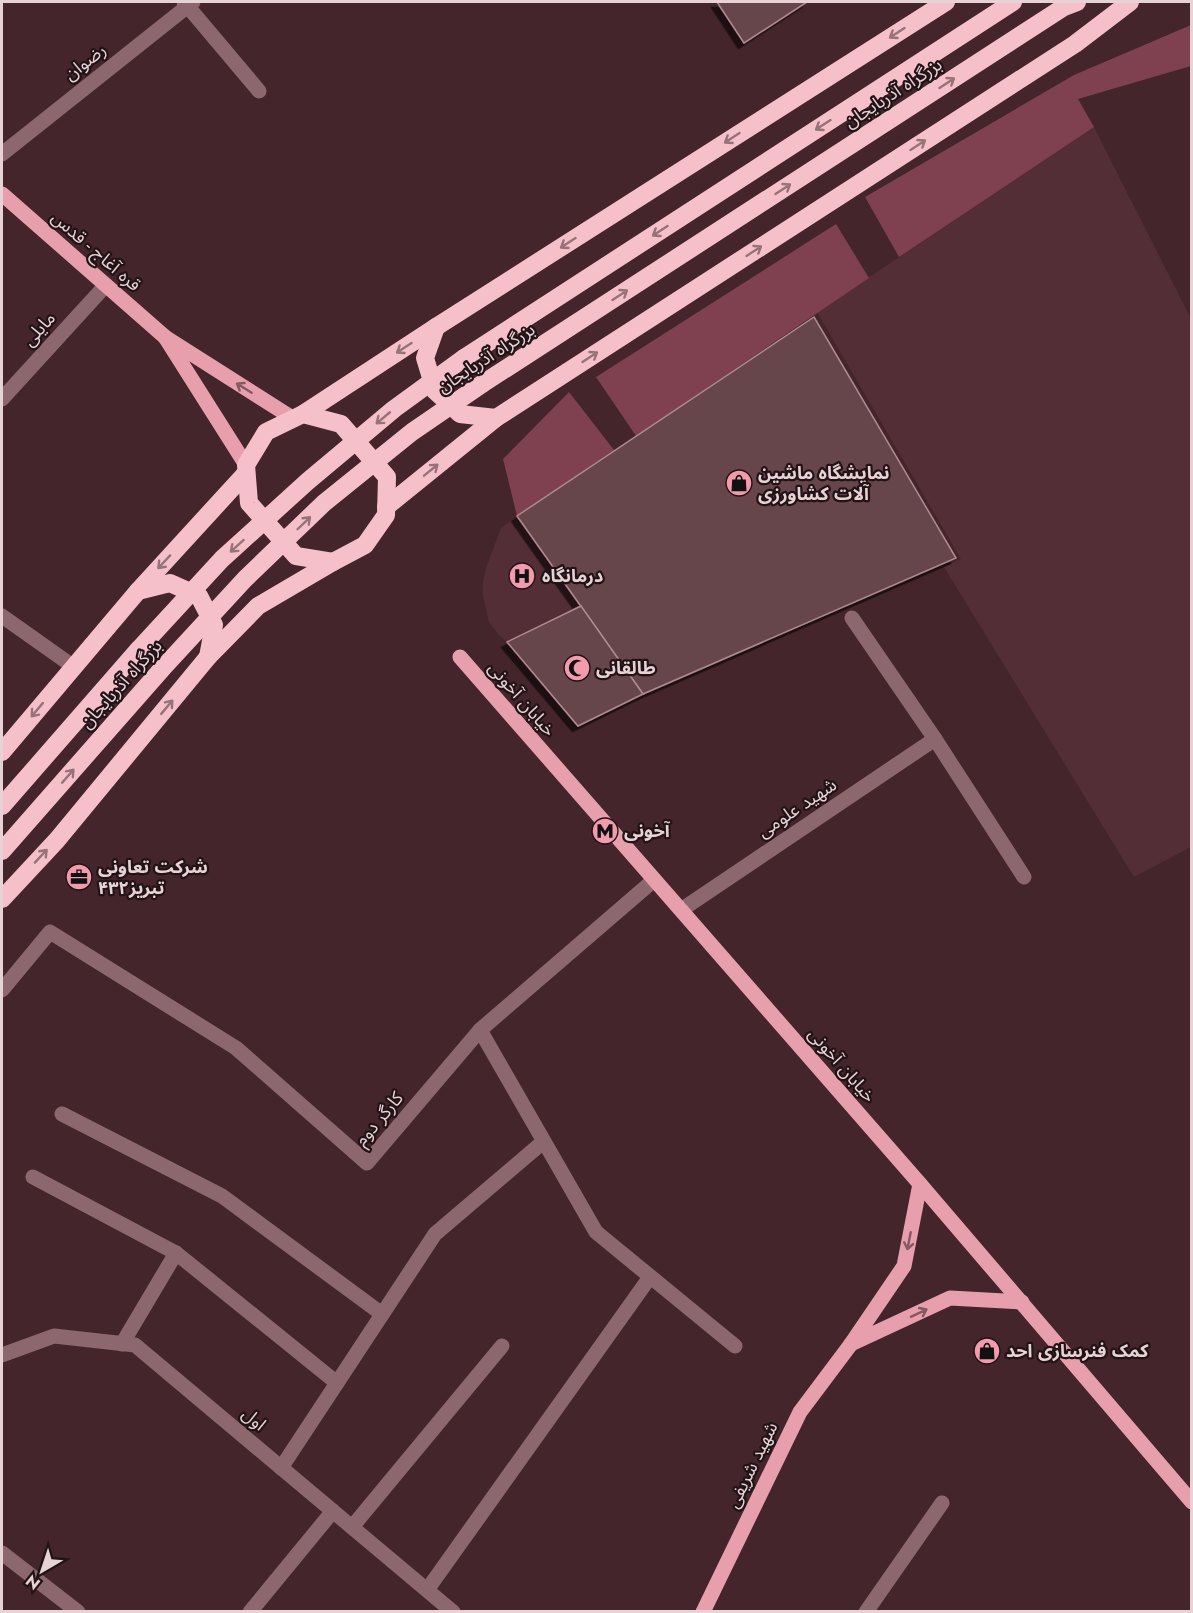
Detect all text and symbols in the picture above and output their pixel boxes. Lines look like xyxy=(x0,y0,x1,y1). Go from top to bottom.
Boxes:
one-way arrow xyxy=(889,27,906,39)
street label: رضوان xyxy=(58,37,112,87)
street label: بزرگراه آذربایجان xyxy=(839,52,947,134)
one-way arrow xyxy=(938,77,955,89)
one-way arrow xyxy=(815,119,832,131)
one-way arrow xyxy=(724,132,741,144)
one-way arrow xyxy=(909,139,926,152)
one-way arrow xyxy=(774,183,791,195)
street label: قره آغاج - قدس xyxy=(46,205,146,297)
one-way arrow xyxy=(652,225,669,237)
one-way arrow xyxy=(560,237,577,249)
one-way arrow xyxy=(745,245,762,257)
one-way arrow xyxy=(611,289,628,302)
street label: مایلی xyxy=(16,306,62,352)
street label: بزرگراه آذربایجان xyxy=(432,317,540,399)
one-way arrow xyxy=(396,342,413,354)
one-way arrow xyxy=(581,351,598,363)
one-way arrow xyxy=(236,381,253,394)
one-way arrow xyxy=(376,411,392,424)
place label: نمایشگاه ماشین آلات کشاورزی xyxy=(758,460,889,507)
one-way arrow xyxy=(423,464,439,477)
shop icon: نمایشگاه ماشین آلات کشاورزی xyxy=(724,468,754,498)
one-way arrow xyxy=(296,516,311,530)
one-way arrow xyxy=(229,539,244,553)
one-way arrow xyxy=(157,555,171,570)
hospital icon: درمانگاه xyxy=(507,561,537,591)
place label: درمانگاه xyxy=(542,563,603,589)
street label: بزرگراه آذربایجان xyxy=(74,634,168,734)
mosque icon: طالقانی xyxy=(562,653,592,683)
place label: طالقانی xyxy=(596,655,656,681)
street label: خیابان آخونی xyxy=(482,656,562,742)
one-way arrow xyxy=(160,700,174,715)
one-way arrow xyxy=(30,702,44,717)
one-way arrow xyxy=(61,768,75,783)
street label: شهید علومی xyxy=(752,772,842,844)
metro station icon: آخونی xyxy=(590,816,620,846)
place label: آخونی xyxy=(624,818,671,844)
one-way arrow xyxy=(34,849,48,864)
place label: شرکت تعاونی ۴۳۲تبریز xyxy=(98,854,208,901)
office icon: شرکت تعاونی ۴۳۲تبریز xyxy=(64,862,94,892)
street label: خیابان آخونی xyxy=(802,1022,882,1108)
street label: کارگر دوم xyxy=(349,1086,411,1152)
one-way arrow xyxy=(903,1231,914,1250)
one-way arrow xyxy=(910,1306,928,1317)
shop icon: کمک فنرسازی احد xyxy=(972,1336,1002,1366)
place label: کمک فنرسازی احد xyxy=(1006,1338,1149,1364)
street label: اول xyxy=(236,1401,272,1437)
street label: شهید شریفی xyxy=(720,1417,784,1513)
north arrow xyxy=(12,1541,72,1601)
text: N xyxy=(21,1569,45,1595)

